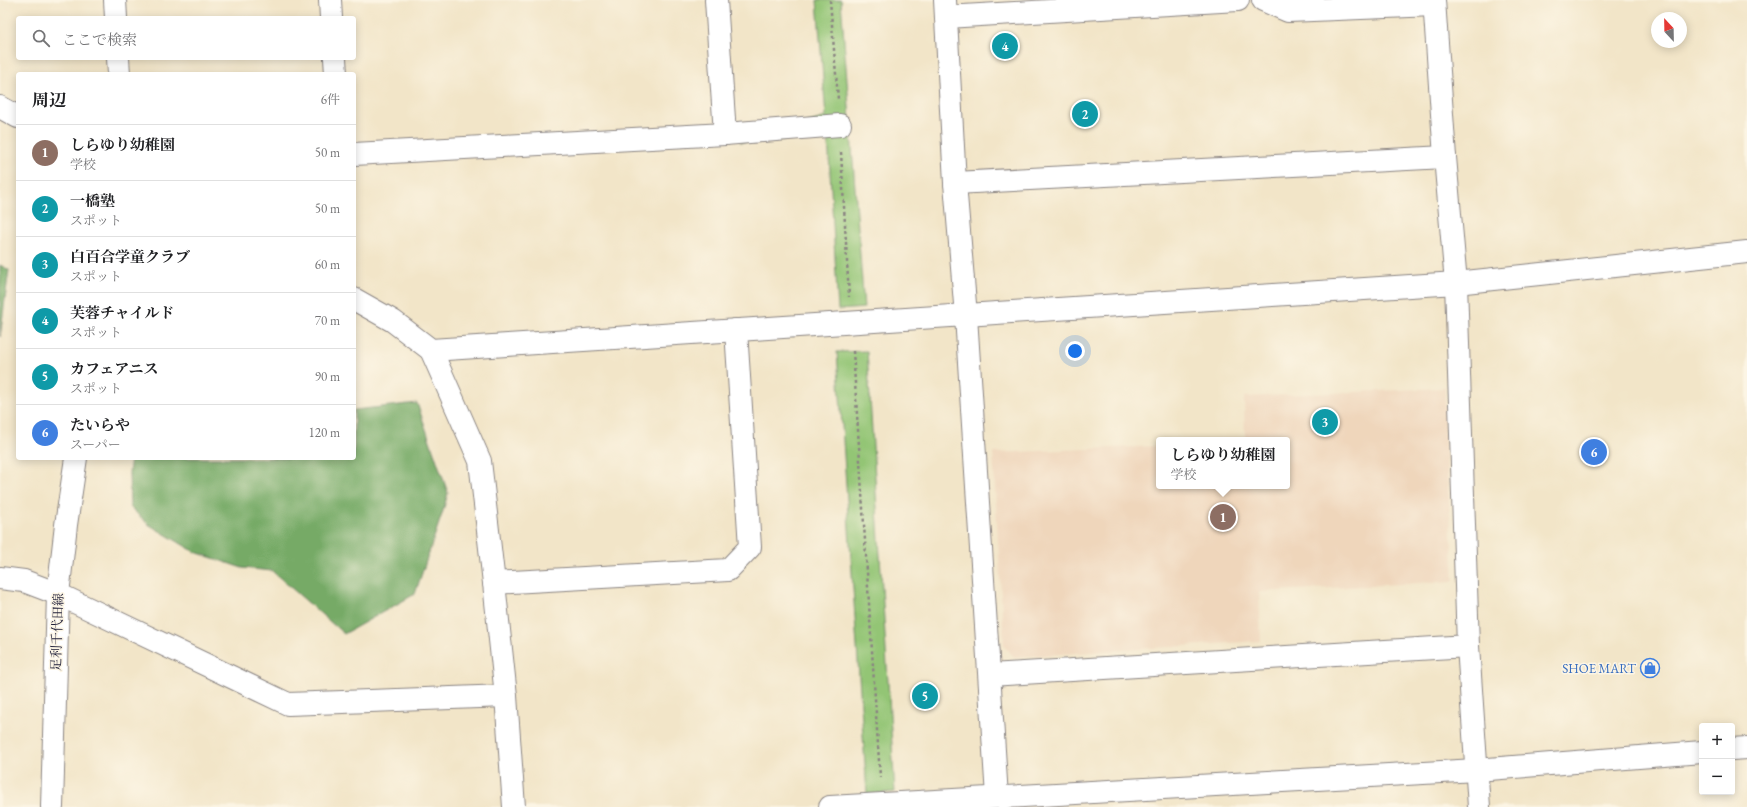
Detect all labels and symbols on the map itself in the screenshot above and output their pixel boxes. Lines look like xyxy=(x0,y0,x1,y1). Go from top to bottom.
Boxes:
north arrow xyxy=(1651,12,1687,48)
pin: 4 xyxy=(992,31,1018,61)
pin: 2 xyxy=(1072,99,1098,129)
your location xyxy=(1065,341,1085,361)
pin: 3 xyxy=(1312,407,1338,437)
pin: 6 xyxy=(1581,437,1607,467)
pin: 1 xyxy=(1210,502,1236,532)
street label: 足利千代田線 xyxy=(47,593,67,671)
shop icon: SHOE MART xyxy=(1639,657,1661,679)
place label: SHOE MART xyxy=(1562,660,1636,677)
pin: 5 xyxy=(912,681,938,711)

